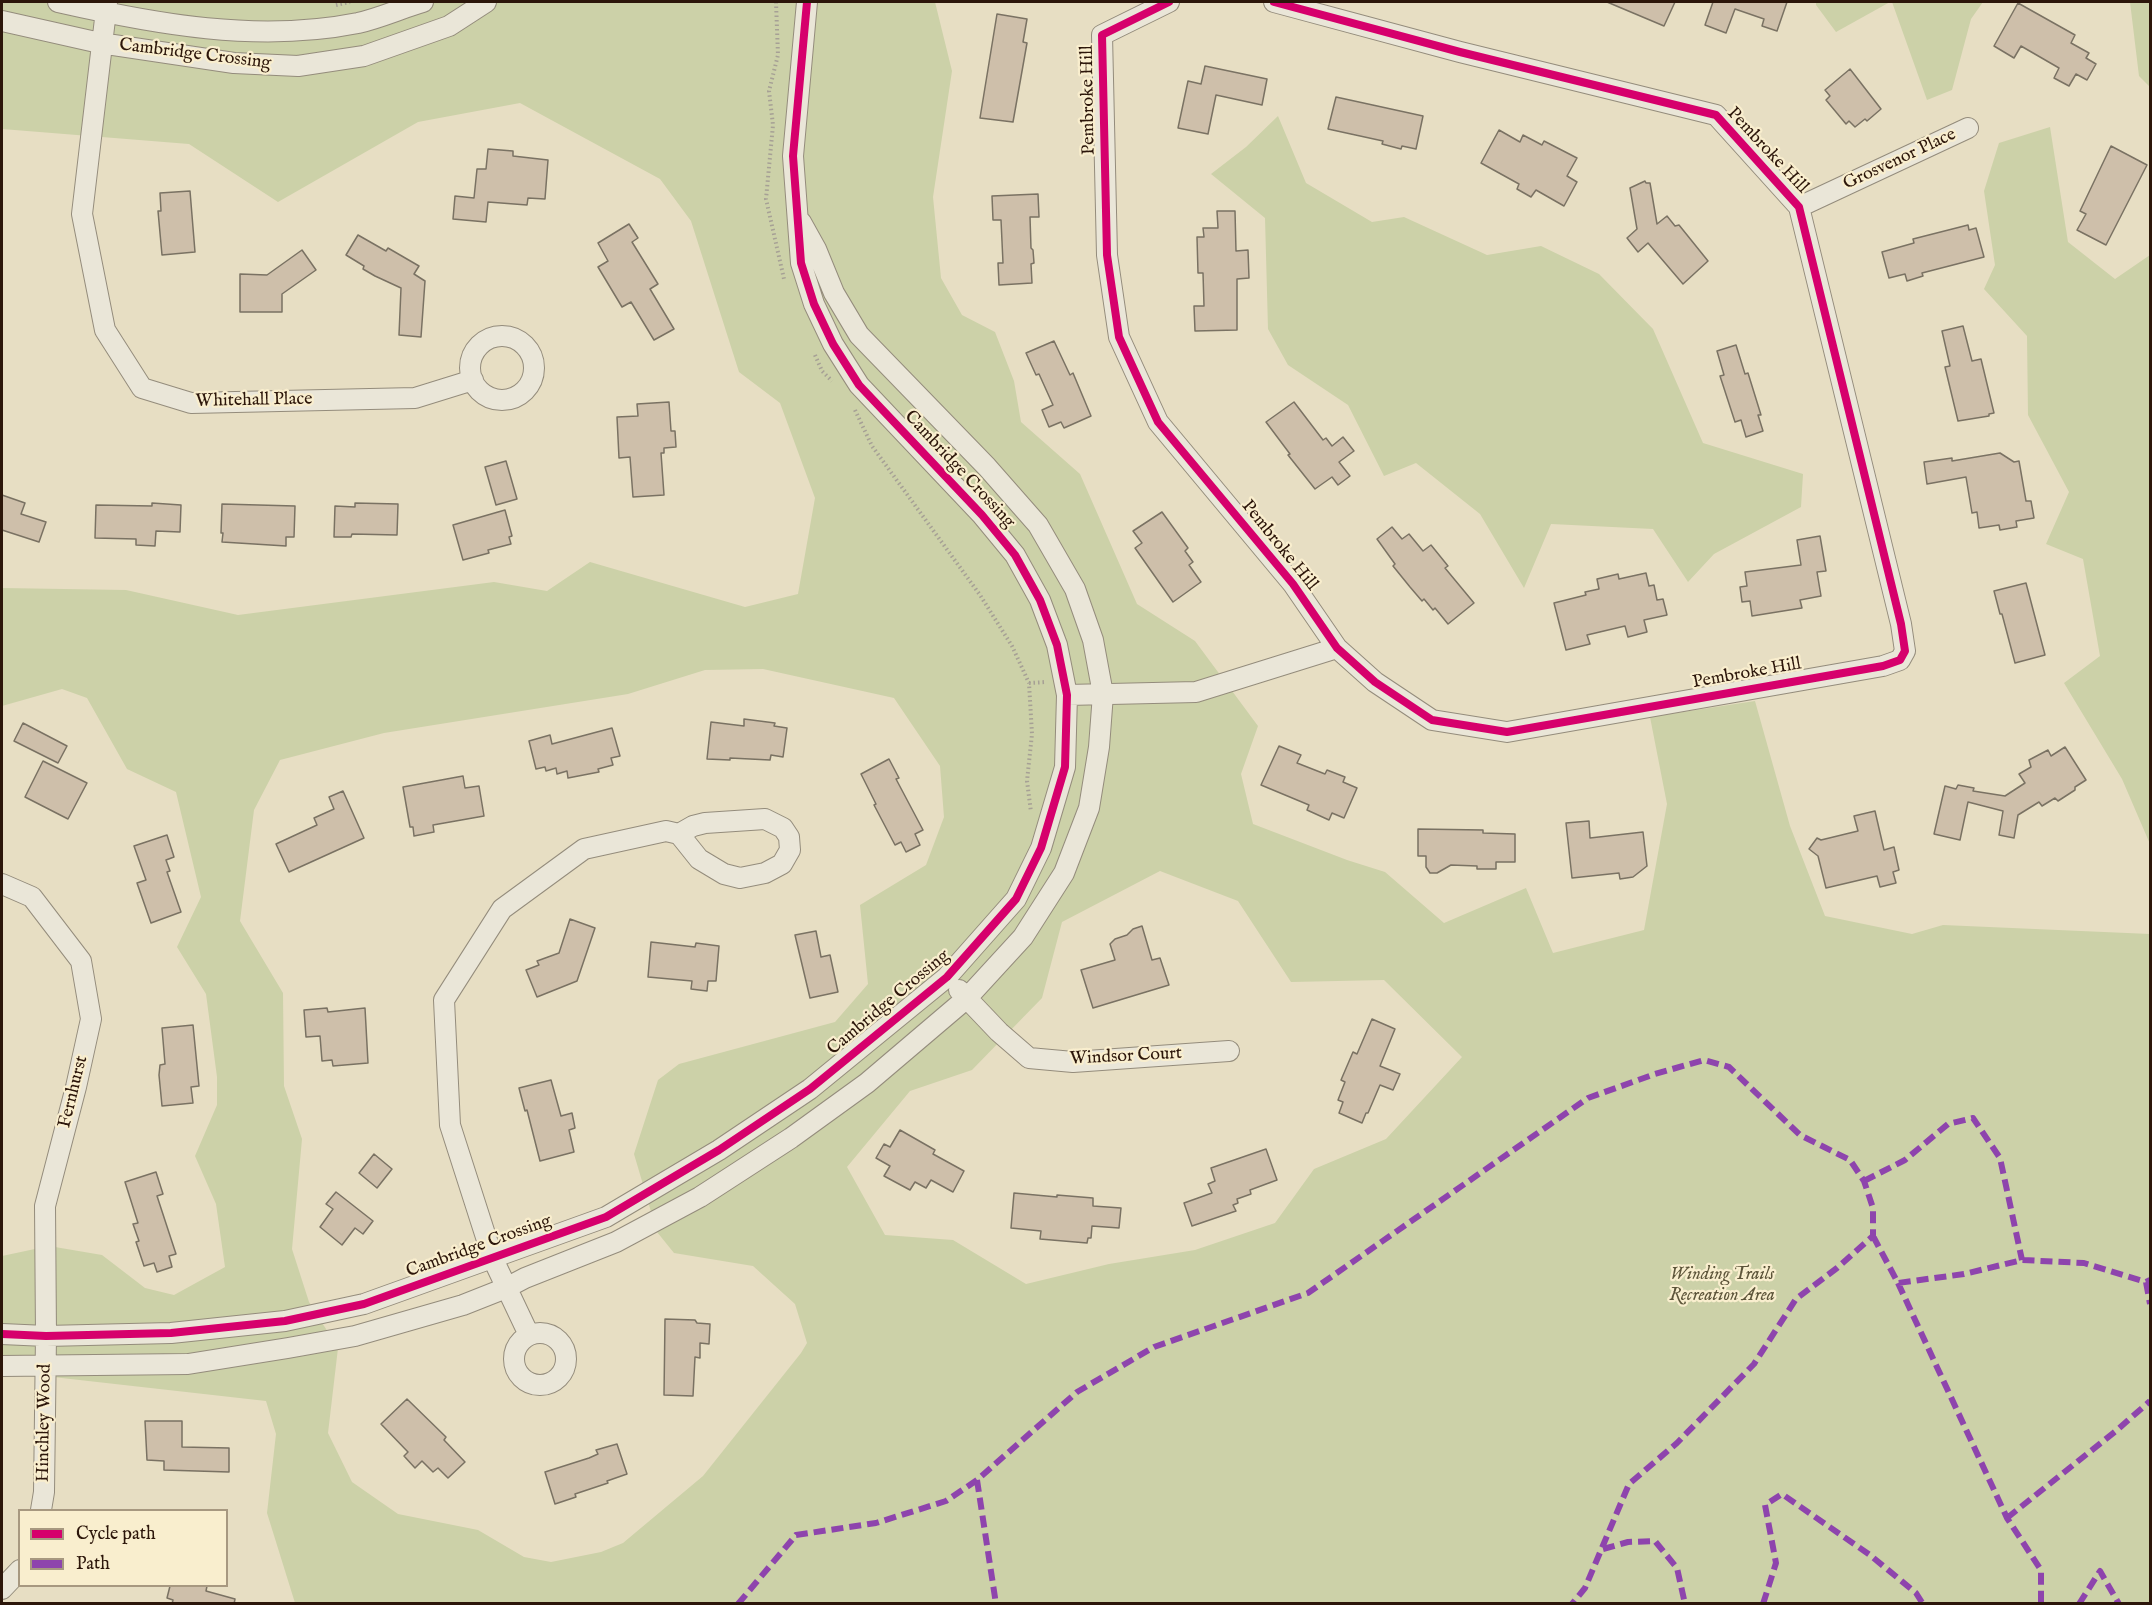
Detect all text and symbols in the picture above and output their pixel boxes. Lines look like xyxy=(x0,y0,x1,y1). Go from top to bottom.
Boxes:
street label: Cambridge Crossing xyxy=(118,35,272,75)
street label: Pembroke Hill xyxy=(1077,45,1101,155)
street label: Pembroke Hill xyxy=(1722,103,1812,199)
street label: Grosvenor Place xyxy=(1840,124,1960,196)
street label: Whitehall Place xyxy=(195,389,313,413)
street label: Cambridge Crossing xyxy=(899,407,1019,533)
street label: Pembroke Hill xyxy=(1236,496,1322,596)
street label: Pembroke Hill xyxy=(1691,654,1803,694)
street label: Cambridge Crossing xyxy=(823,946,955,1060)
street label: Windsor Court xyxy=(1069,1043,1183,1071)
street label: Fernhurst xyxy=(55,1054,93,1130)
street label: Cambridge Crossing xyxy=(403,1211,555,1283)
park label: Winding Trails Recreation Area xyxy=(1669,1264,1775,1306)
street label: Hinchley Wood xyxy=(33,1364,57,1482)
legend xyxy=(18,1509,228,1587)
text: Cycle path xyxy=(76,1523,156,1546)
text: Path xyxy=(76,1553,110,1576)

